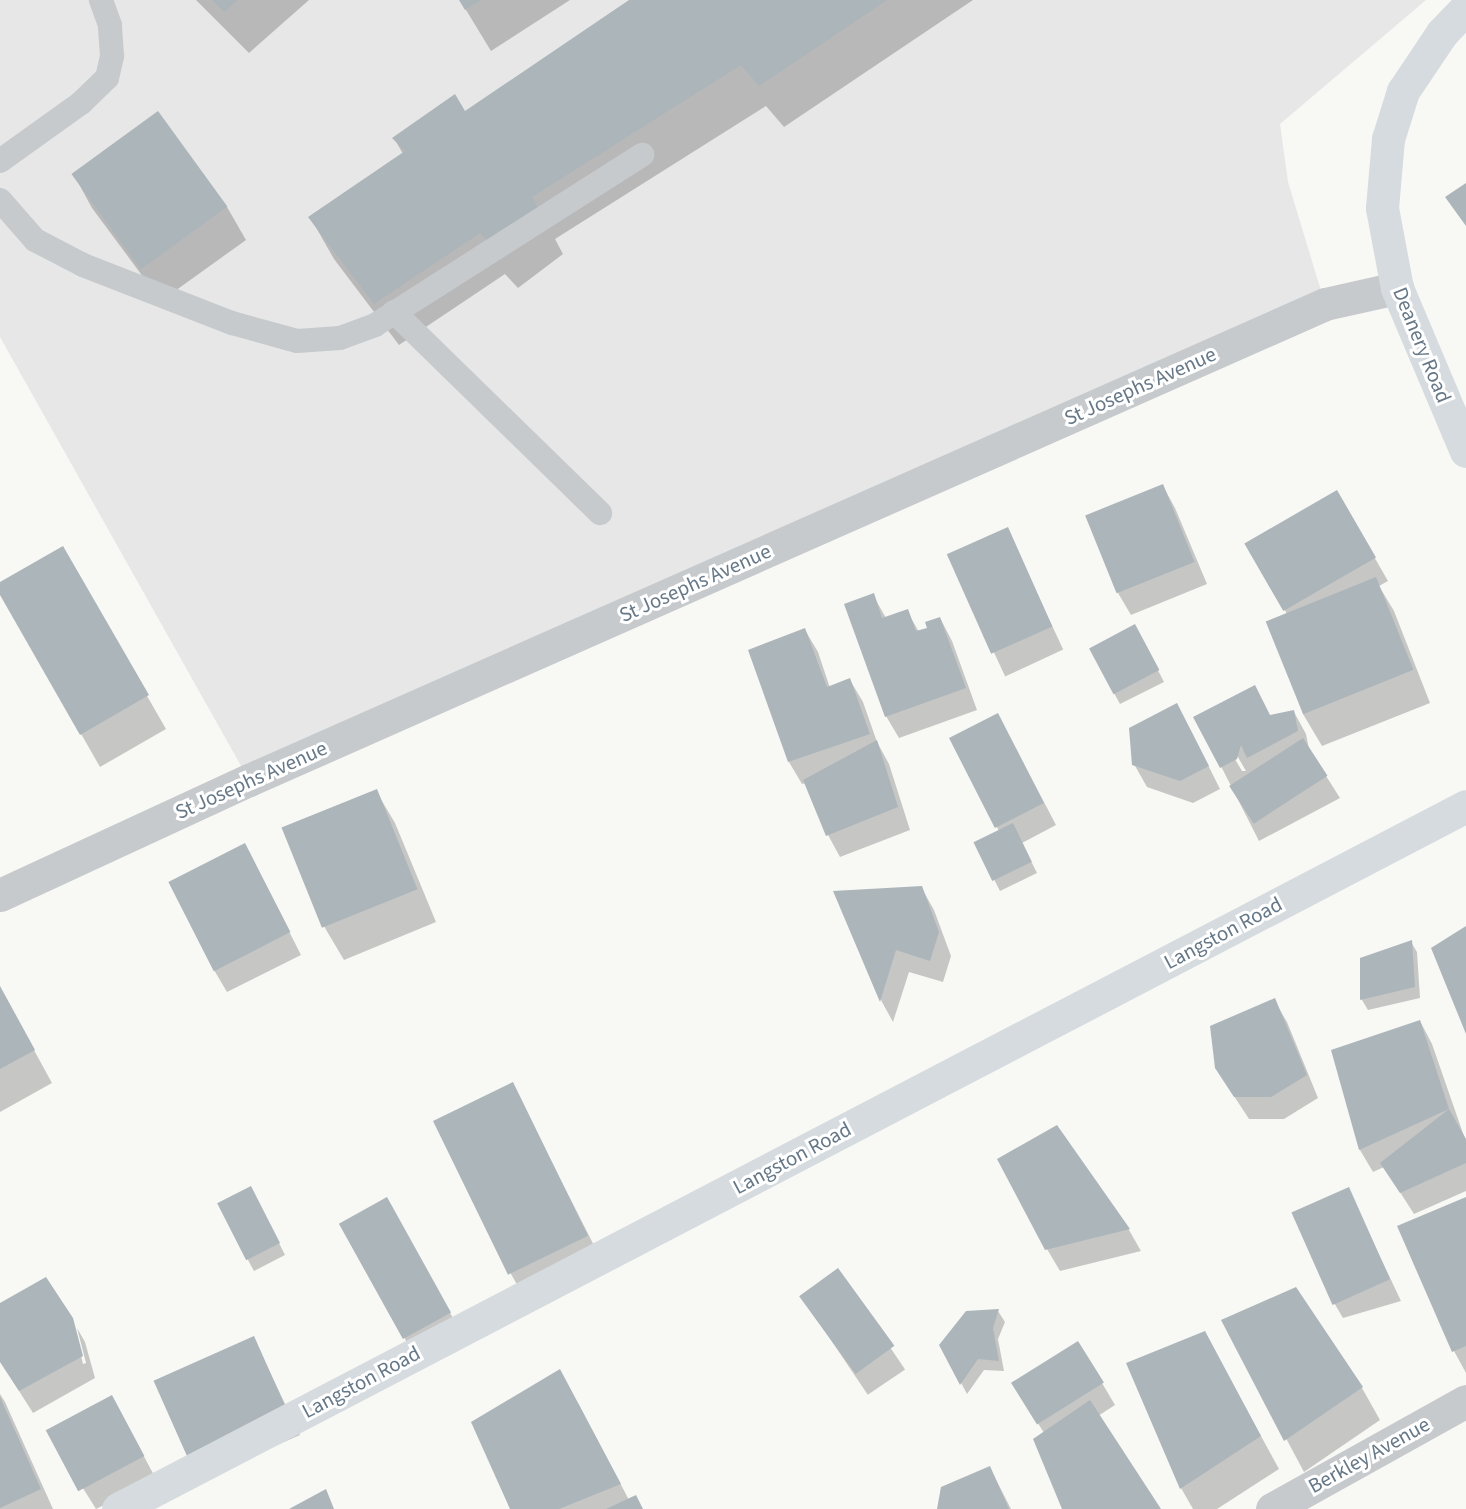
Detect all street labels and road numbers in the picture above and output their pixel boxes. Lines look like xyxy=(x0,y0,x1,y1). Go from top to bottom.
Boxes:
street label: Deanery Road xyxy=(1387,284,1457,406)
street label: St Josephs Avenue xyxy=(1060,341,1220,431)
street label: St Josephs Avenue xyxy=(615,538,775,628)
street label: St Josephs Avenue xyxy=(171,735,331,825)
street label: Langston Road xyxy=(1160,891,1286,975)
street label: Langston Road xyxy=(729,1116,855,1200)
street label: Langston Road xyxy=(298,1340,424,1424)
street label: Berkley Avenue xyxy=(1304,1411,1434,1499)

